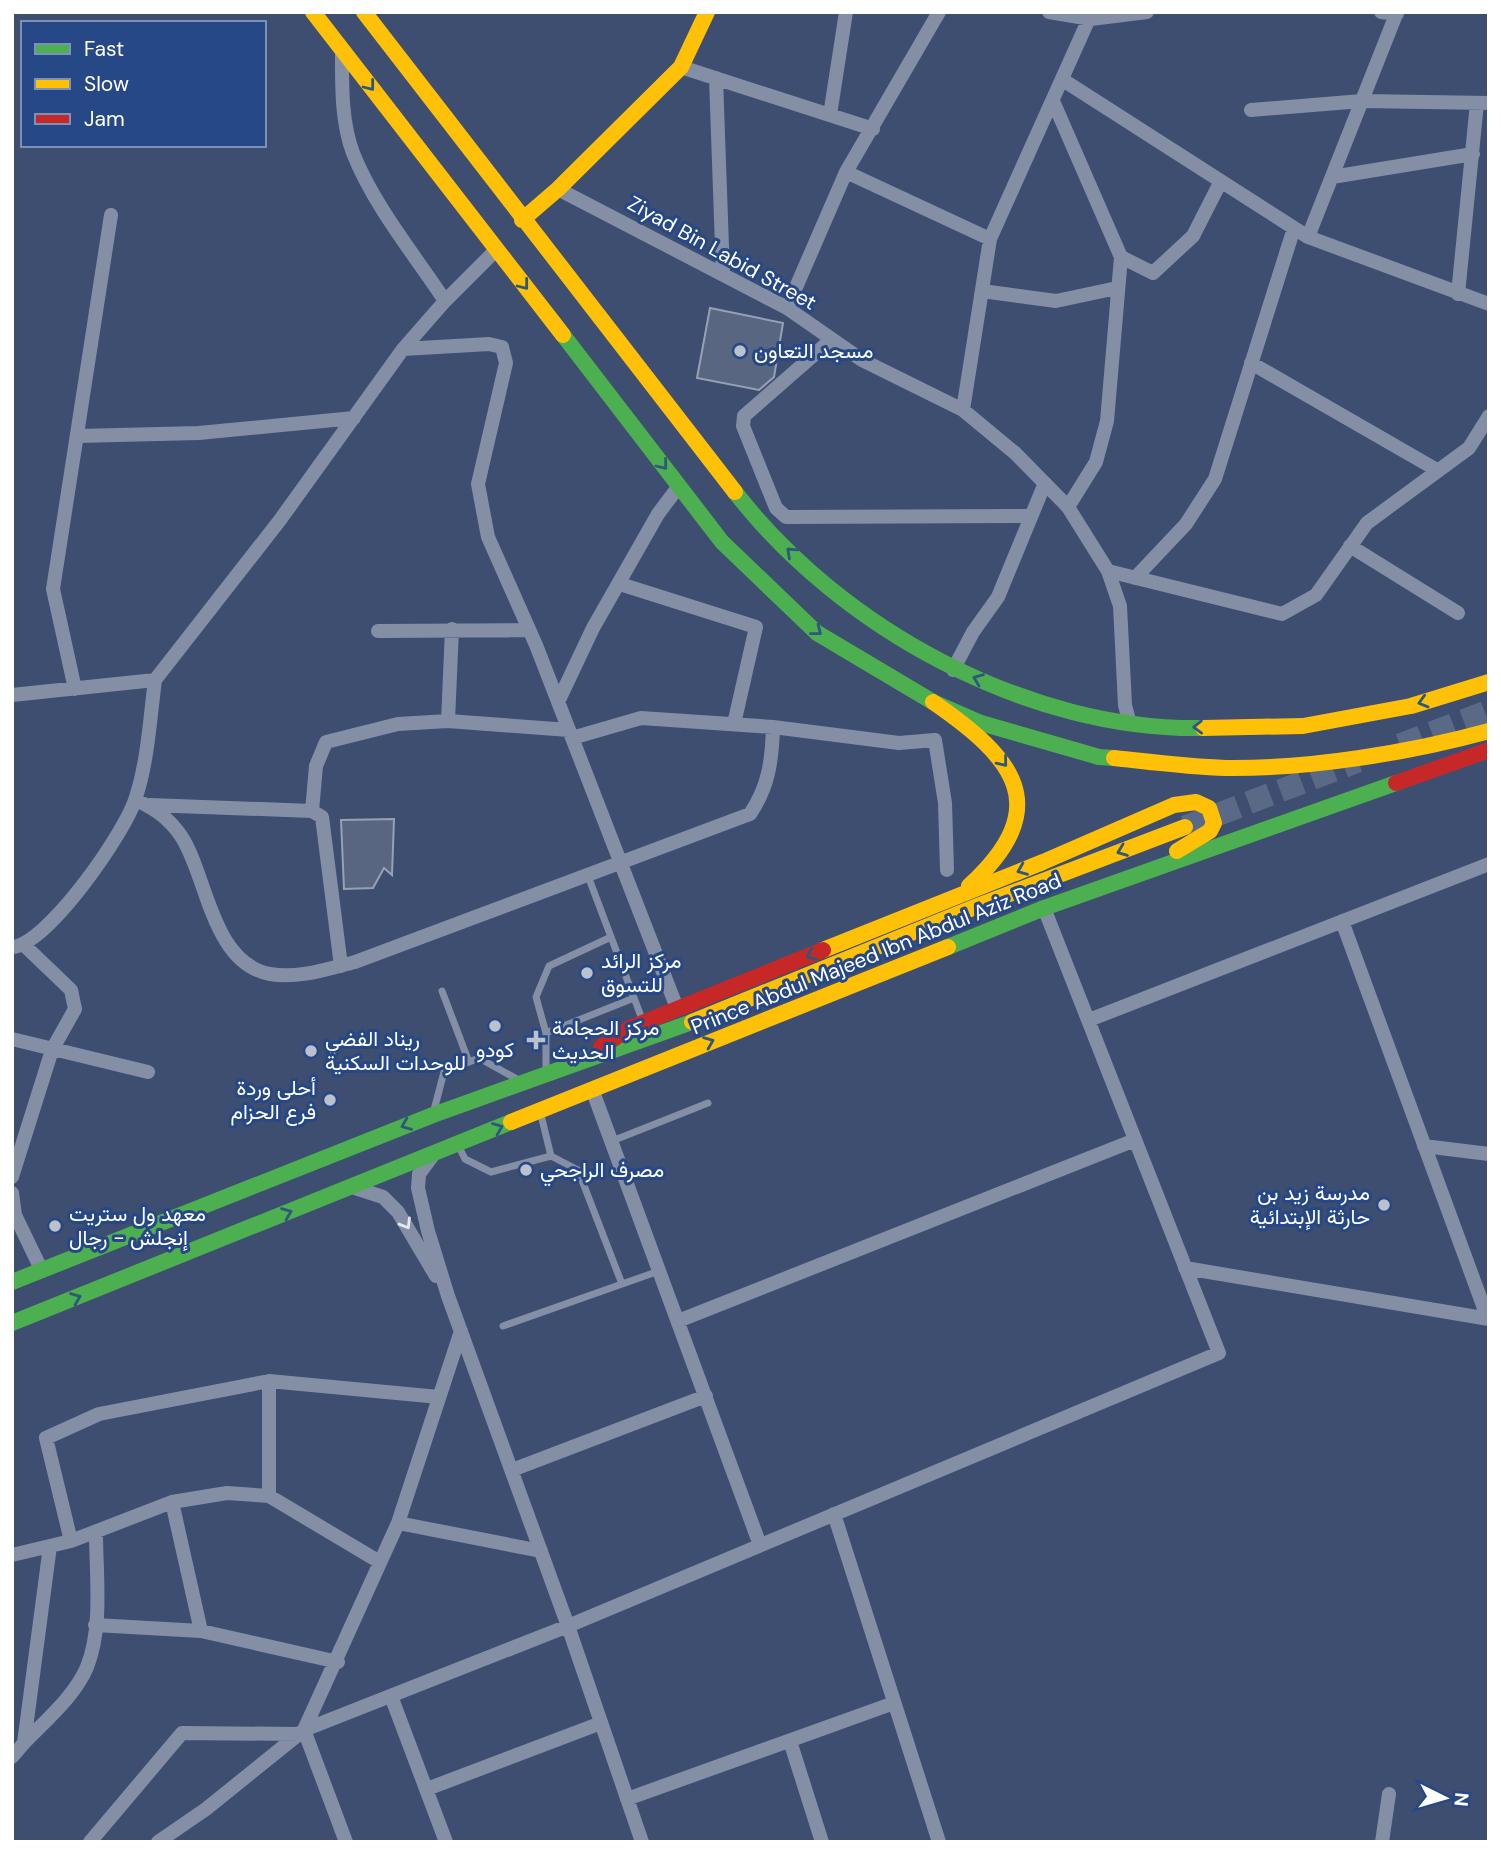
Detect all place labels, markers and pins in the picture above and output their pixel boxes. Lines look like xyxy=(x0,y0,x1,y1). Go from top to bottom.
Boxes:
place label: مسجد التعاون xyxy=(754,337,874,365)
marker: مسجد التعاون xyxy=(732,343,748,359)
place label: مركز الرائد للتسوق xyxy=(601,947,681,999)
marker: مركز الرائد للتسوق xyxy=(579,965,595,981)
place label: مركز الحجامة الحديث xyxy=(552,1014,660,1066)
marker: كودو xyxy=(487,1018,503,1034)
place label: ريناد الفضي للوحدات السكنية xyxy=(325,1025,466,1077)
marker: مركز الحجامة الحديث xyxy=(526,1030,546,1050)
place label: كودو xyxy=(476,1036,514,1064)
marker: ريناد الفضي للوحدات السكنية xyxy=(303,1043,319,1059)
place label: أحلى وردة فرع الحزام xyxy=(230,1074,316,1126)
marker: أحلى وردة فرع الحزام xyxy=(322,1092,338,1108)
place label: مصرف الراجحي xyxy=(540,1156,664,1187)
marker: مصرف الراجحي xyxy=(518,1162,534,1178)
place label: مدرسة زيد بن حارثة الإبتدائية xyxy=(1250,1179,1370,1231)
marker: مدرسة زيد بن حارثة الإبتدائية xyxy=(1376,1197,1392,1213)
place label: معهد ول ستريت إنجلش - رجال xyxy=(69,1200,206,1252)
marker: معهد ول ستريت إنجلش - رجال xyxy=(47,1218,63,1234)

